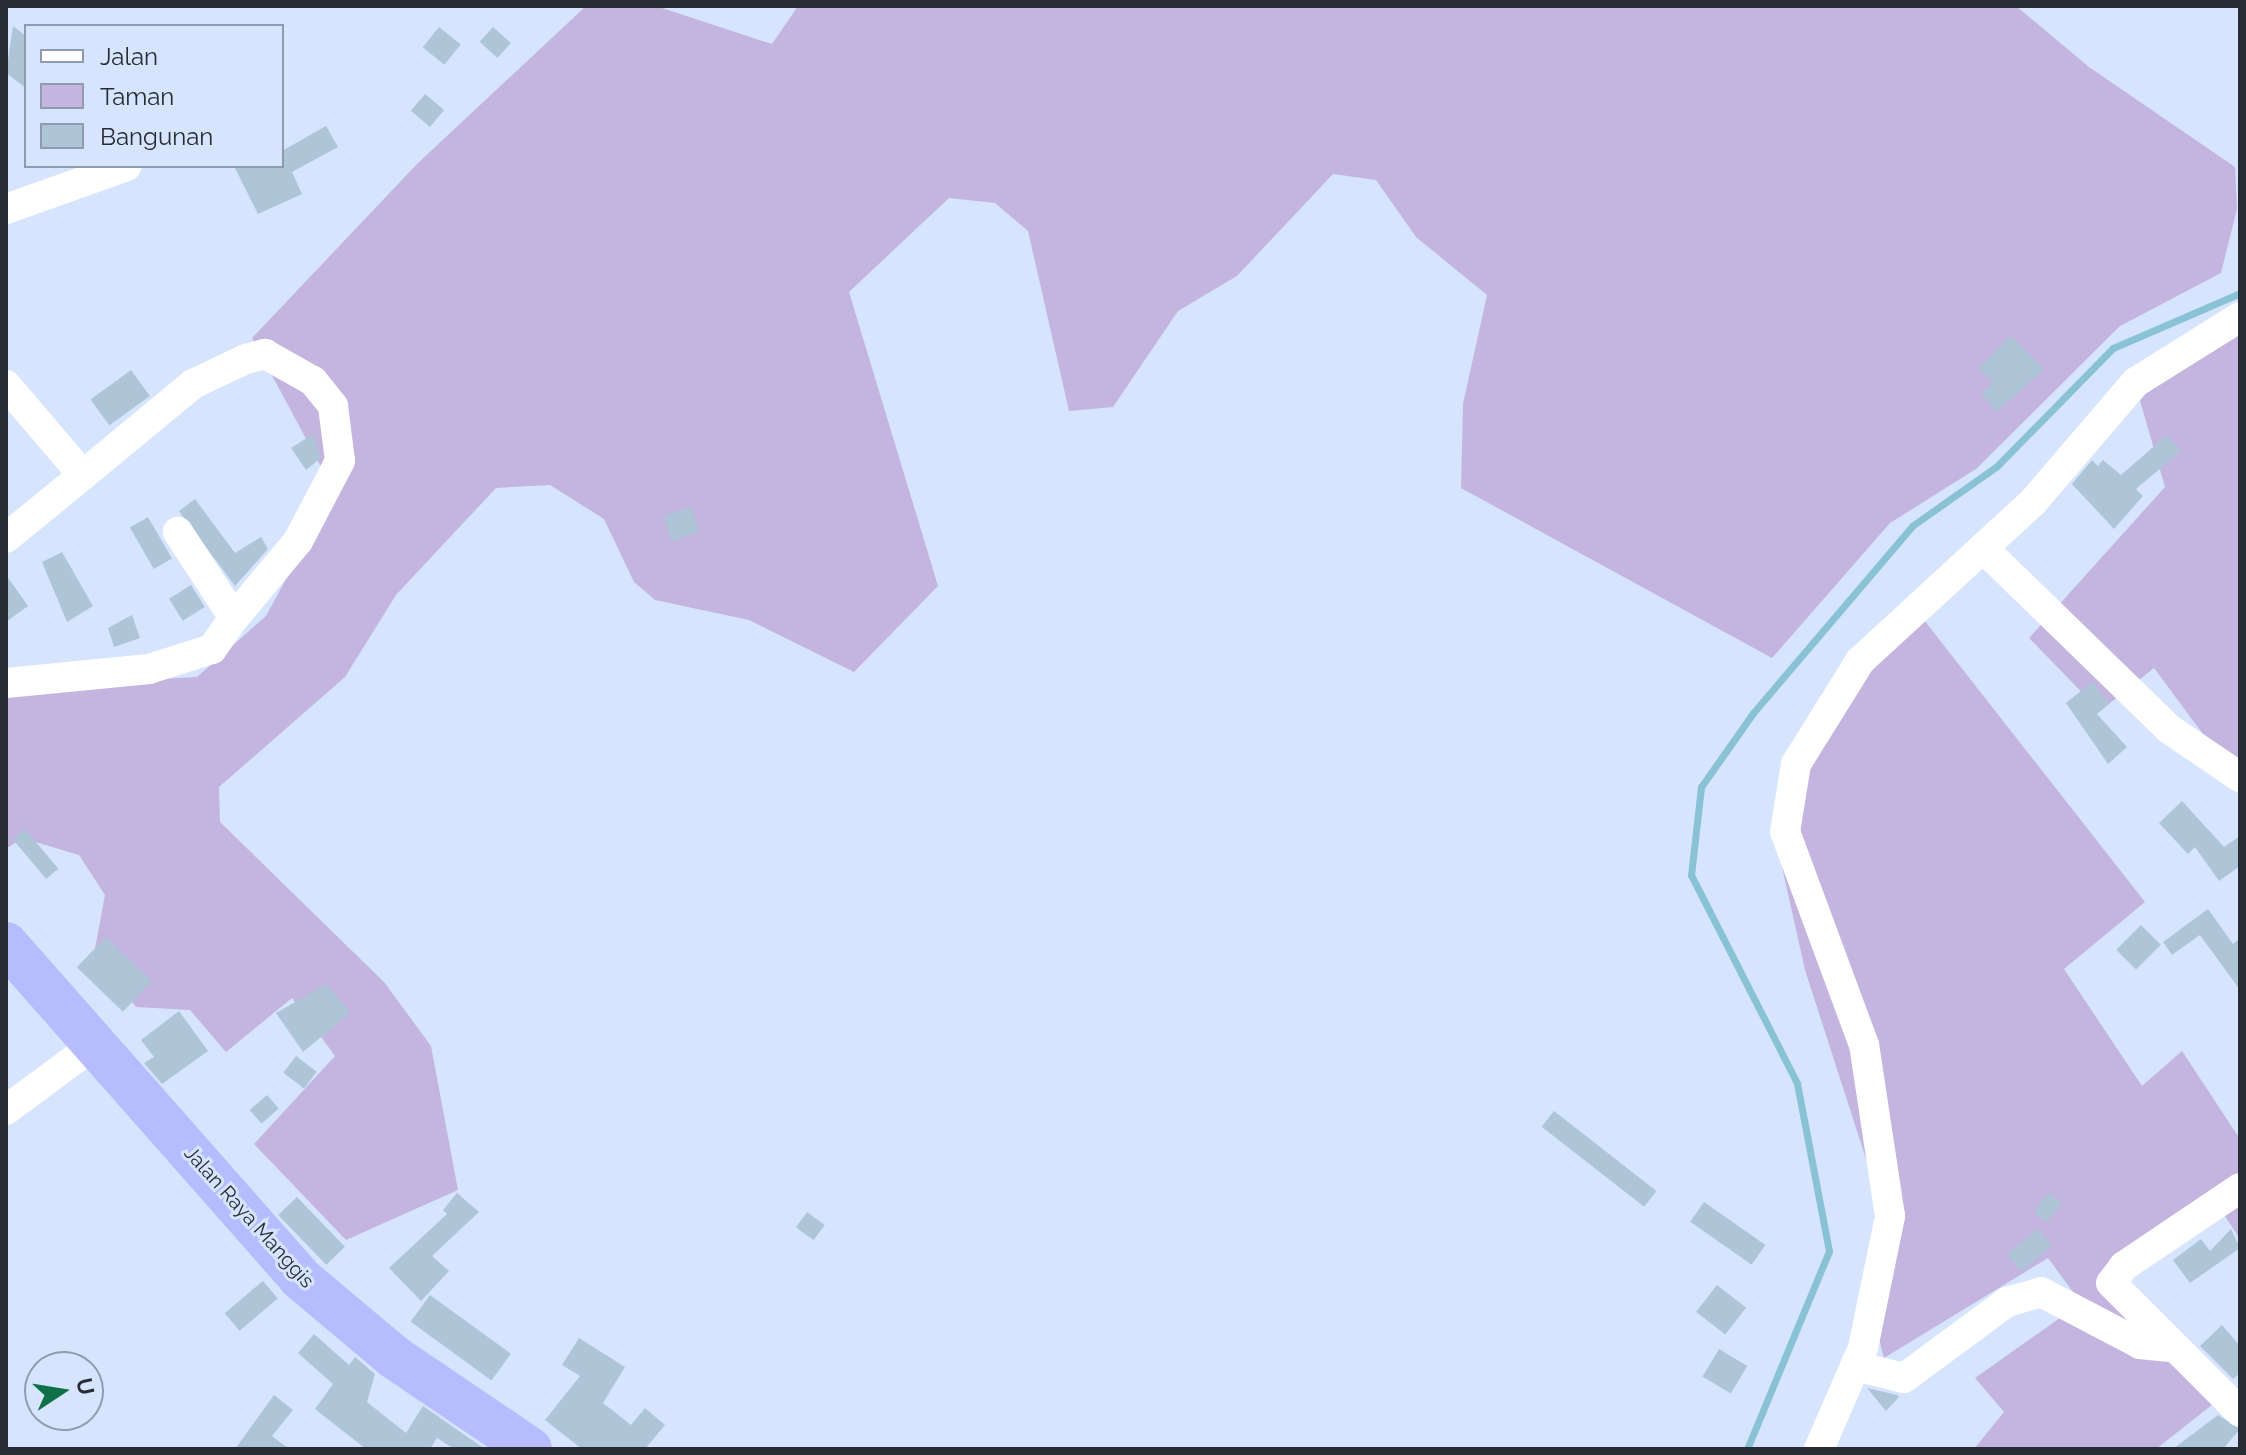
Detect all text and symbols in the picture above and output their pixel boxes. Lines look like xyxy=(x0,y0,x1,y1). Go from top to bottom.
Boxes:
legend xyxy=(24,24,284,168)
text: Jalan xyxy=(100,42,158,71)
text: Taman xyxy=(100,82,174,111)
text: Bangunan xyxy=(100,122,213,151)
street label: Jalan Raya Manggis xyxy=(179,1141,319,1293)
north arrow xyxy=(24,1351,104,1431)
text: U xyxy=(71,1376,100,1397)

